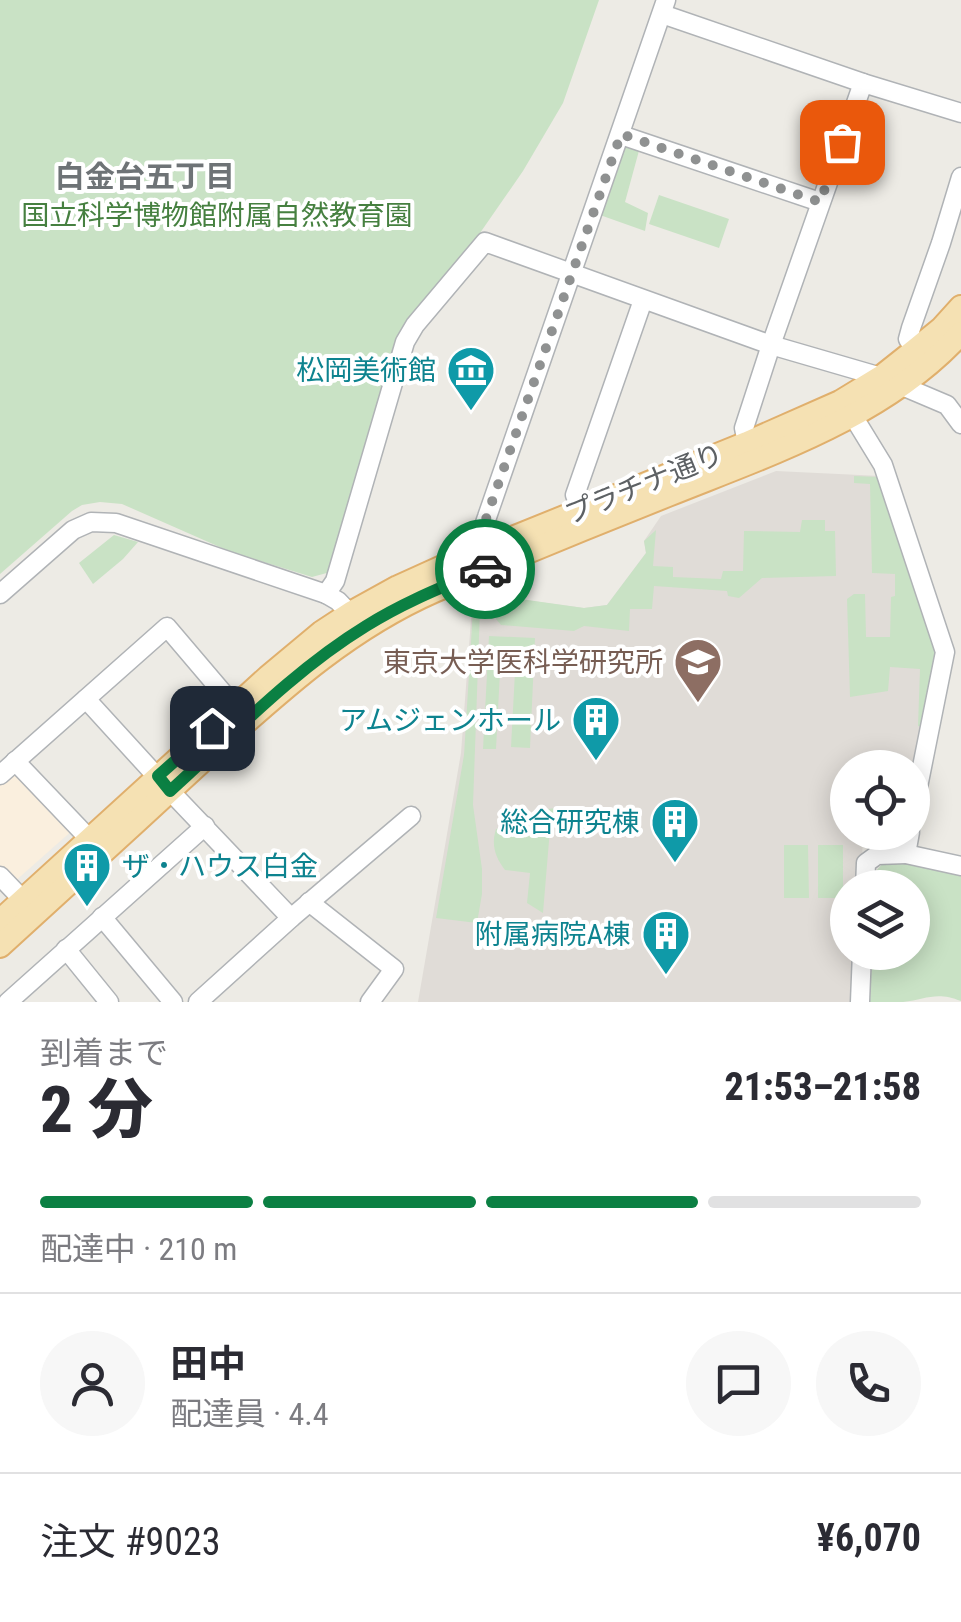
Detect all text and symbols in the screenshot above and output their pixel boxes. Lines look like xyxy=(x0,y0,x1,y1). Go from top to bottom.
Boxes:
pin xyxy=(800,100,885,185)
icon: bag xyxy=(815,115,870,170)
district label: 白金台五丁目 xyxy=(55,159,235,194)
park label: 国立科学博物館附属自然教育園 xyxy=(21,199,413,232)
museum icon: 松岡美術館 xyxy=(445,344,497,412)
place label: 松岡美術館 xyxy=(296,354,436,387)
street label: プラチナ通り xyxy=(560,437,728,531)
courier xyxy=(435,519,535,619)
icon: car xyxy=(458,542,513,597)
school or university icon: 東京大学医科学研究所 xyxy=(672,636,724,704)
place label: 東京大学医科学研究所 xyxy=(383,646,663,679)
pin xyxy=(170,686,255,771)
building icon: アムジェンホール xyxy=(570,694,622,762)
icon: home xyxy=(185,701,240,756)
place label: アムジェンホール xyxy=(339,704,561,737)
map controls xyxy=(830,750,930,970)
button: locate xyxy=(830,750,930,850)
building icon: 総合研究棟 xyxy=(649,796,701,864)
place label: 総合研究棟 xyxy=(500,806,640,839)
building icon: ザ・ハウス白金 xyxy=(61,840,113,908)
place label: ザ・ハウス白金 xyxy=(122,850,318,883)
button: layers xyxy=(830,870,930,970)
building icon: 附属病院A棟 xyxy=(640,908,692,976)
place label: 附属病院A棟 xyxy=(475,918,631,951)
text: 到着まで xyxy=(40,1034,168,1072)
text: 21:53–21:58 xyxy=(724,1065,921,1109)
text: 2 分 xyxy=(40,1072,153,1148)
text: 配達中 · 210 m xyxy=(40,1230,237,1268)
button: person xyxy=(40,1331,145,1436)
button: chat xyxy=(686,1331,791,1436)
button: phone xyxy=(816,1331,921,1436)
text: 田中 xyxy=(170,1342,246,1386)
text: 配達員 · 4.4 xyxy=(170,1395,329,1433)
text: ¥6,070 xyxy=(817,1516,921,1560)
text: 注文 #9023 xyxy=(40,1520,221,1564)

